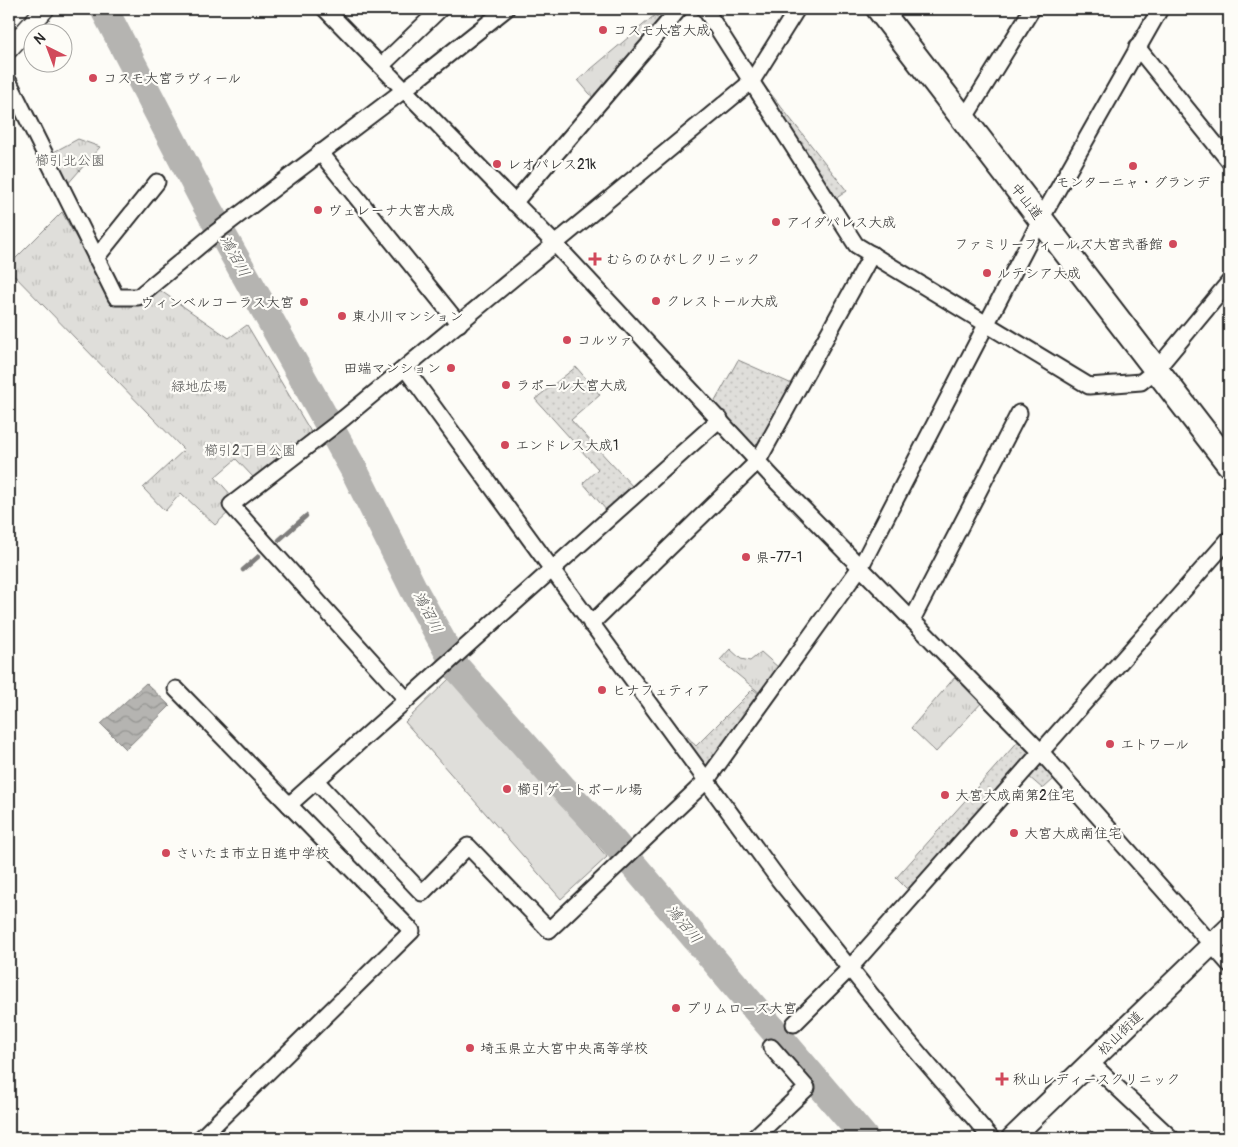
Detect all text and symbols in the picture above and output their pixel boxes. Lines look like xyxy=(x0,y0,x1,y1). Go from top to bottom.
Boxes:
north arrow xyxy=(22,22,72,72)
place label: コスモ大宮大成 xyxy=(613,22,710,39)
marker: コスモ大宮大成 xyxy=(597,24,609,36)
text: N xyxy=(30,29,49,48)
place label: コスモ大宮ラヴィール xyxy=(103,70,242,87)
marker: コスモ大宮ラヴィール xyxy=(87,72,99,84)
park label: 櫛引北公園 xyxy=(35,152,105,169)
place label: レオパレス21k xyxy=(507,156,596,173)
marker: レオパレス21k xyxy=(491,158,503,170)
marker: モンターニャ・グランデ xyxy=(1127,160,1139,172)
place label: モンターニャ・グランデ xyxy=(1056,174,1210,191)
street label: 中山道 xyxy=(1007,180,1046,223)
place label: ヴェレーナ大宮大成 xyxy=(328,202,455,219)
marker: ヴェレーナ大宮大成 xyxy=(312,204,324,216)
place label: アイダパレス大成 xyxy=(786,214,896,231)
marker: アイダパレス大成 xyxy=(770,216,782,228)
water label: 鴻沼川 xyxy=(215,232,254,281)
place label: ファミリーフィールズ大宮弐番館 xyxy=(954,236,1163,253)
marker: ファミリーフィールズ大宮弐番館 xyxy=(1167,238,1179,250)
place label: むらのひがしクリニック xyxy=(606,251,760,268)
marker: むらのひがしクリニック xyxy=(588,252,602,266)
place label: ルテシア大成 xyxy=(997,265,1081,282)
marker: ルテシア大成 xyxy=(981,267,993,279)
place label: クレストール大成 xyxy=(666,293,778,310)
place label: ウィンベルコーラス大宮 xyxy=(141,294,294,311)
marker: クレストール大成 xyxy=(650,295,662,307)
marker: ウィンベルコーラス大宮 xyxy=(298,296,310,308)
place label: 東小川マンション xyxy=(352,308,463,325)
marker: 東小川マンション xyxy=(336,310,348,322)
place label: コルツァ xyxy=(577,332,633,349)
marker: コルツァ xyxy=(561,334,573,346)
place label: 田端マンション xyxy=(344,360,441,377)
marker: 田端マンション xyxy=(445,362,457,374)
place label: ラポール大宮大成 xyxy=(516,377,627,394)
park label: 緑地広場 xyxy=(171,378,227,395)
marker: ラポール大宮大成 xyxy=(500,379,512,391)
place label: エンドレス大成1 xyxy=(515,437,618,454)
marker: エンドレス大成1 xyxy=(499,439,511,451)
park label: 櫛引2丁目公園 xyxy=(204,442,296,459)
place label: 県-77-1 xyxy=(756,549,802,566)
marker: 県-77-1 xyxy=(740,551,752,563)
water label: 鴻沼川 xyxy=(409,588,446,637)
place label: ヒナフェティア xyxy=(612,682,710,699)
marker: ヒナフェティア xyxy=(596,684,608,696)
place label: エトワール xyxy=(1120,736,1189,753)
marker: エトワール xyxy=(1104,738,1116,750)
place label: 櫛引ゲートボール場 xyxy=(517,781,642,798)
marker: 櫛引ゲートボール場 xyxy=(501,783,513,795)
place label: 大宮大成南第2住宅 xyxy=(955,787,1075,804)
marker: 大宮大成南第2住宅 xyxy=(939,789,951,801)
place label: 大宮大成南住宅 xyxy=(1024,825,1122,842)
marker: 大宮大成南住宅 xyxy=(1008,827,1020,839)
place label: さいたま市立日進中学校 xyxy=(176,845,329,862)
marker: さいたま市立日進中学校 xyxy=(160,847,172,859)
water label: 鴻沼川 xyxy=(662,901,705,948)
place label: プリムローズ大宮 xyxy=(686,1000,797,1017)
marker: プリムローズ大宮 xyxy=(670,1002,682,1014)
street label: 松山街道 xyxy=(1094,1008,1146,1059)
place label: 埼玉県立大宮中央高等学校 xyxy=(480,1040,648,1057)
marker: 埼玉県立大宮中央高等学校 xyxy=(464,1042,476,1054)
place label: 秋山レディースクリニック xyxy=(1013,1071,1180,1088)
marker: 秋山レディースクリニック xyxy=(995,1072,1009,1086)

